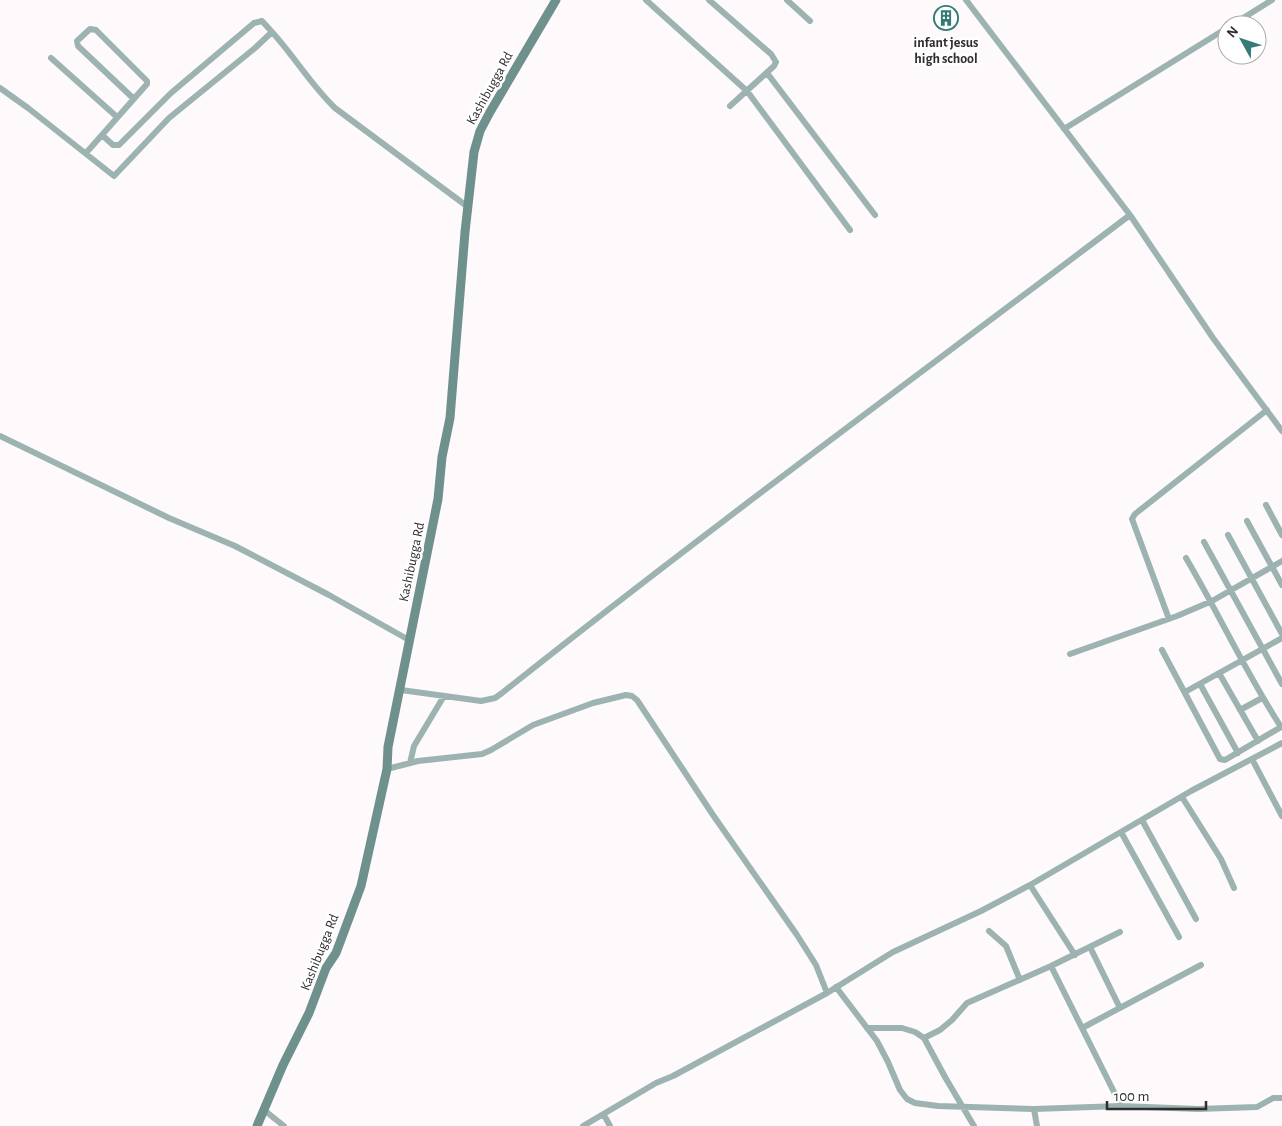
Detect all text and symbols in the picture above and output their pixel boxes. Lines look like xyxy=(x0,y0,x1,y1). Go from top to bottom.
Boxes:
building icon: infant jesus high school xyxy=(933,5,959,31)
north arrow xyxy=(1217,15,1267,65)
text: N xyxy=(1224,24,1241,41)
place label: infant jesus high school xyxy=(913,36,979,66)
street label: Kashibugga Rd xyxy=(464,50,516,127)
street label: Kashibugga Rd xyxy=(397,521,427,603)
street label: Kashibugga Rd xyxy=(298,912,342,993)
scale bar xyxy=(1107,1078,1206,1110)
text: 100 m xyxy=(1114,1089,1149,1104)

